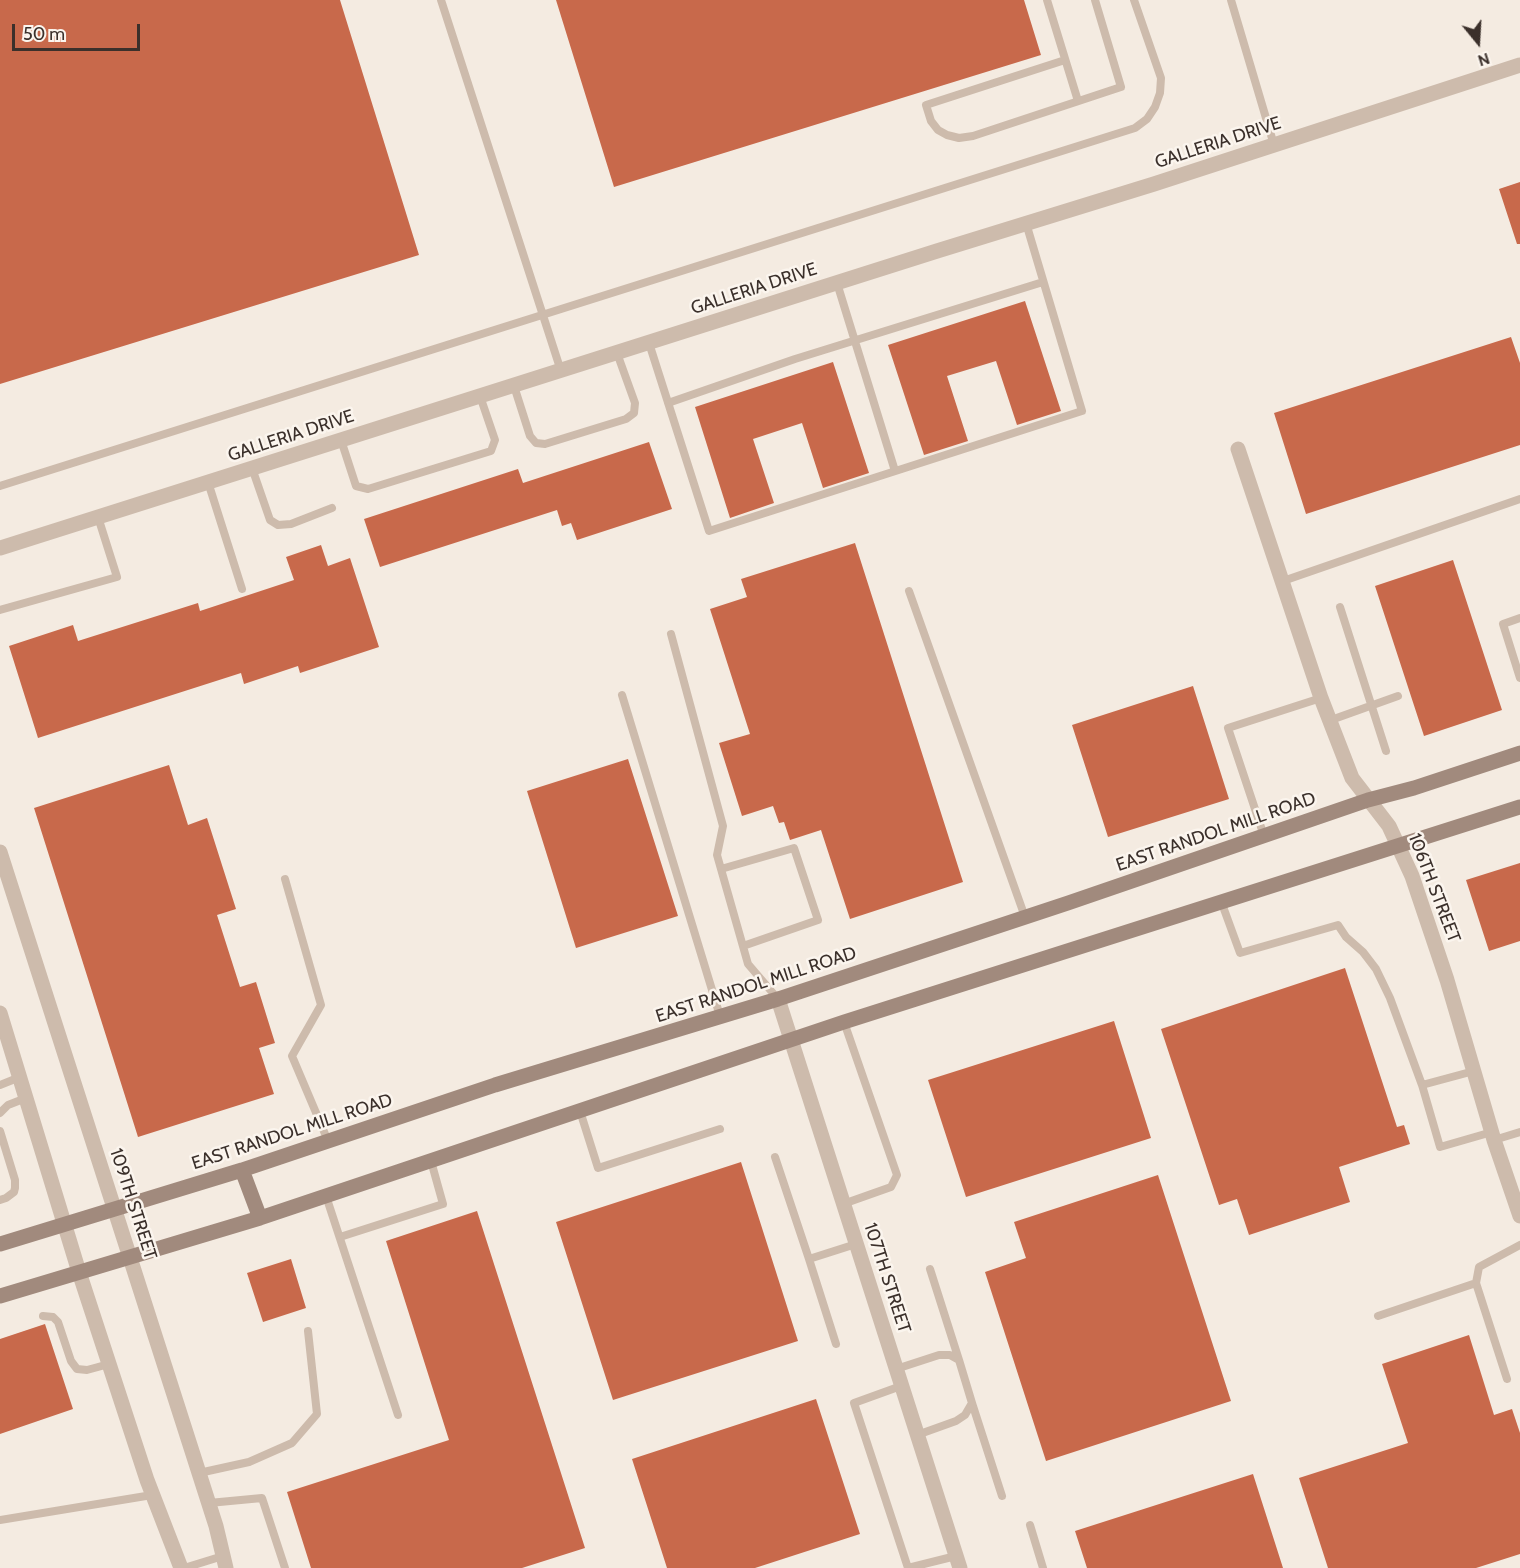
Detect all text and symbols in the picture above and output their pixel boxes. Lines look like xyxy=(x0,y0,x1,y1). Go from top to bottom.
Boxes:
scale bar xyxy=(15,12,142,50)
north arrow xyxy=(1448,12,1508,72)
text: 50 m xyxy=(23,23,65,45)
text: N xyxy=(1475,49,1492,70)
street label: GALLERIA DRIVE xyxy=(1152,112,1284,174)
street label: GALLERIA DRIVE xyxy=(688,258,820,320)
street label: GALLERIA DRIVE xyxy=(225,405,357,467)
street label: EAST RANDOL MILL ROAD xyxy=(1113,788,1319,876)
street label: 106TH STREET xyxy=(1403,830,1465,946)
street label: EAST RANDOL MILL ROAD xyxy=(653,942,859,1028)
street label: EAST RANDOL MILL ROAD xyxy=(189,1089,395,1175)
street label: 109TH STREET xyxy=(105,1146,161,1262)
street label: 107TH STREET xyxy=(859,1220,915,1336)

